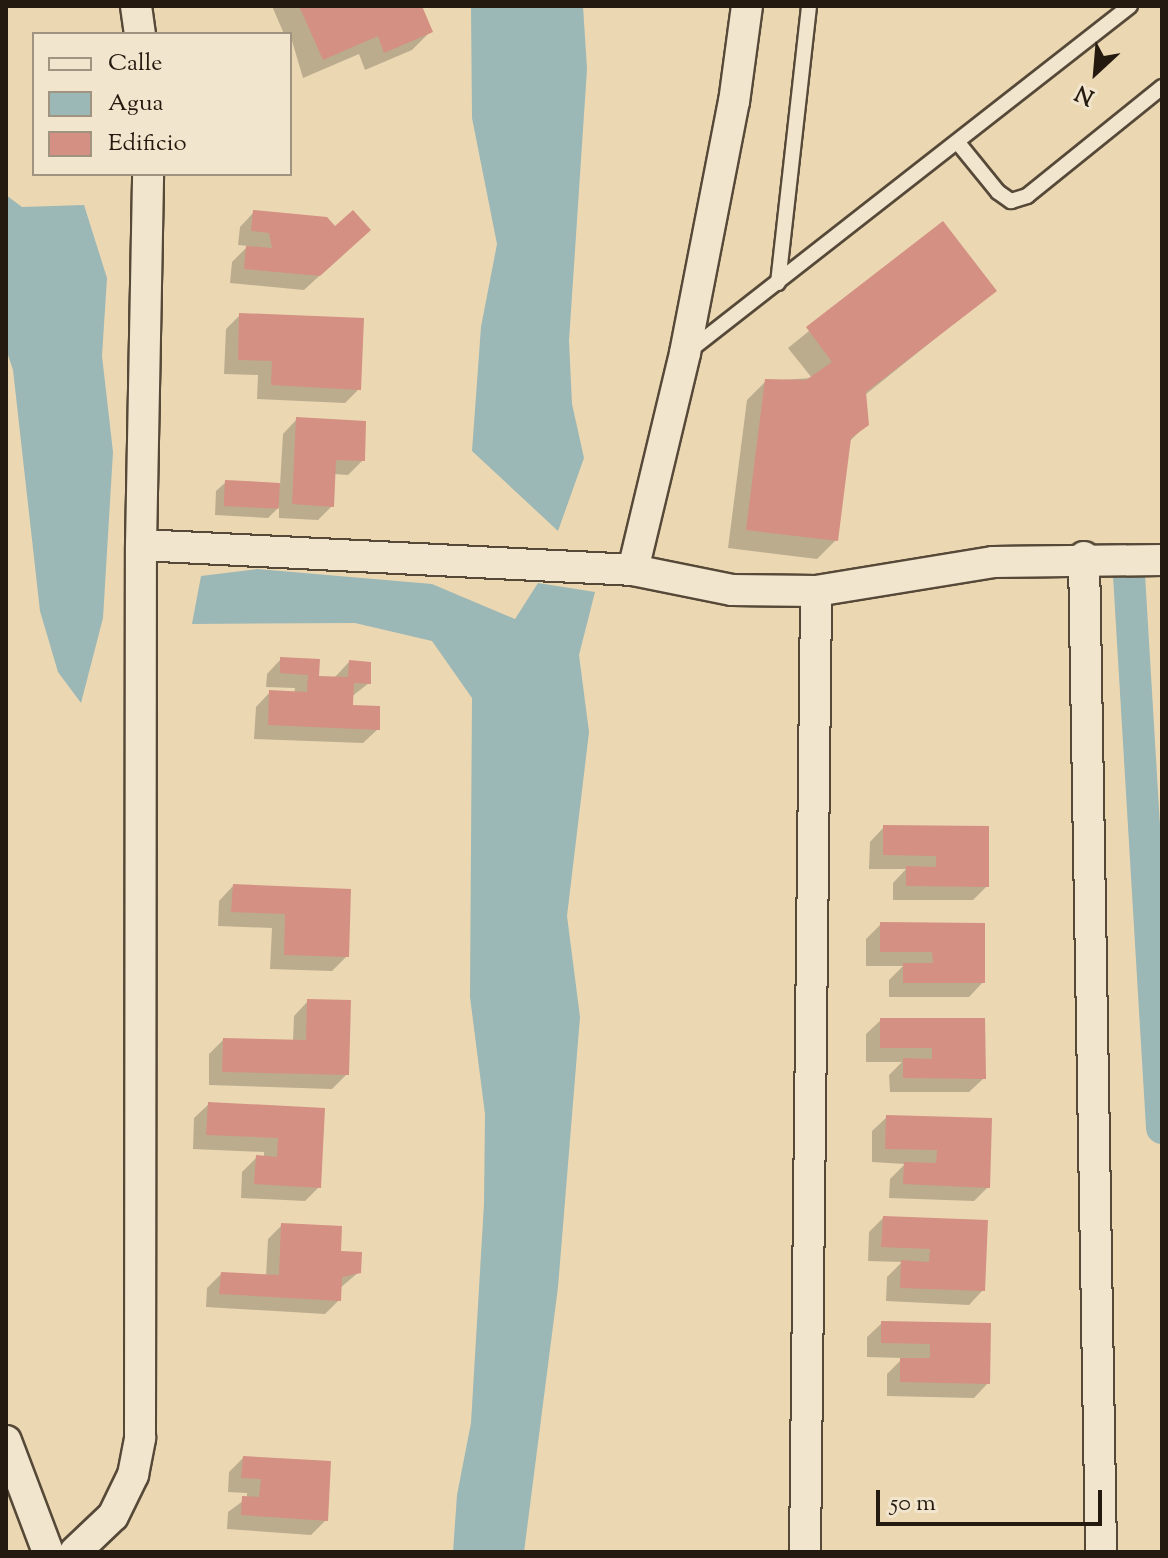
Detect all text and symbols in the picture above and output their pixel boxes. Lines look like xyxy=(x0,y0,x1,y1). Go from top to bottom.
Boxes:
legend xyxy=(32,32,292,176)
north arrow xyxy=(1056,32,1136,112)
text: Calle xyxy=(108,47,162,81)
text: N xyxy=(1071,75,1100,112)
text: Agua xyxy=(108,87,164,121)
text: Edificio xyxy=(108,127,187,161)
scale bar xyxy=(880,1474,1106,1524)
text: 50 m xyxy=(890,1487,936,1521)

